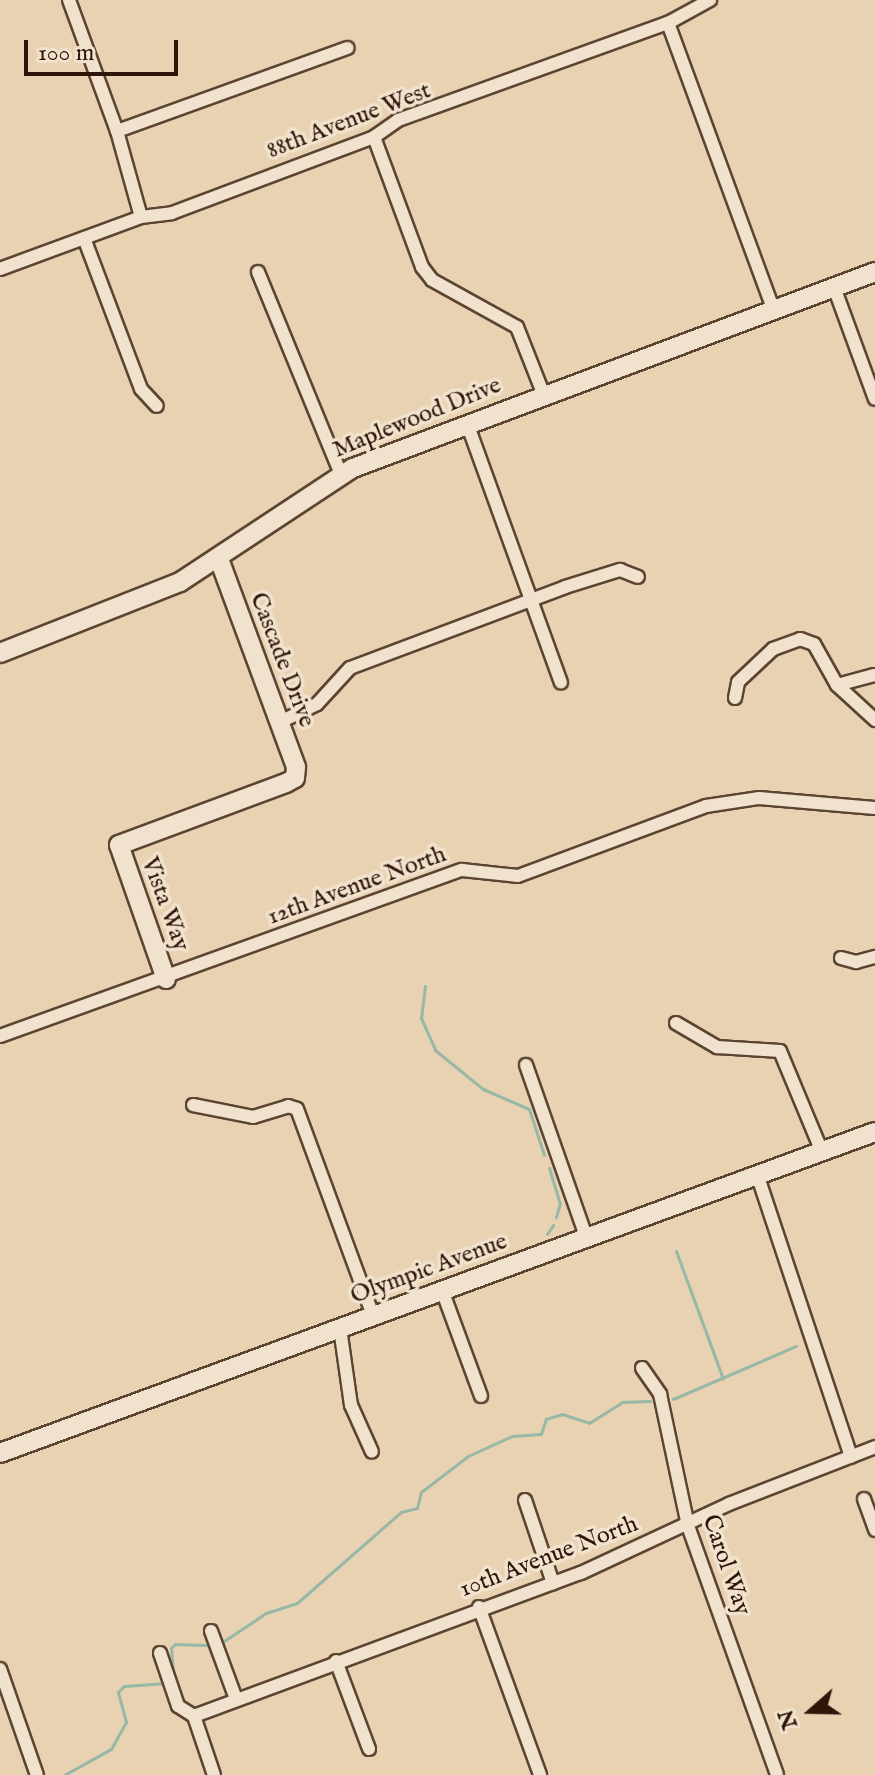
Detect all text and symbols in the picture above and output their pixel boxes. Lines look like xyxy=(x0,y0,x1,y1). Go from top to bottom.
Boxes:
scale bar xyxy=(28,24,182,74)
text: 100 m xyxy=(38,38,94,69)
street label: 88th Avenue West xyxy=(263,77,435,165)
street label: Maplewood Drive xyxy=(329,371,505,465)
street label: Cascade Drive xyxy=(243,589,321,731)
street label: 12th Avenue North xyxy=(264,840,450,932)
street label: Vista Way xyxy=(135,853,195,955)
street label: Olympic Avenue xyxy=(347,1227,511,1311)
street label: 10th Avenue North xyxy=(456,1510,642,1604)
street label: Carol Way xyxy=(695,1511,757,1619)
north arrow xyxy=(771,1671,851,1751)
text: N xyxy=(772,1705,805,1733)

